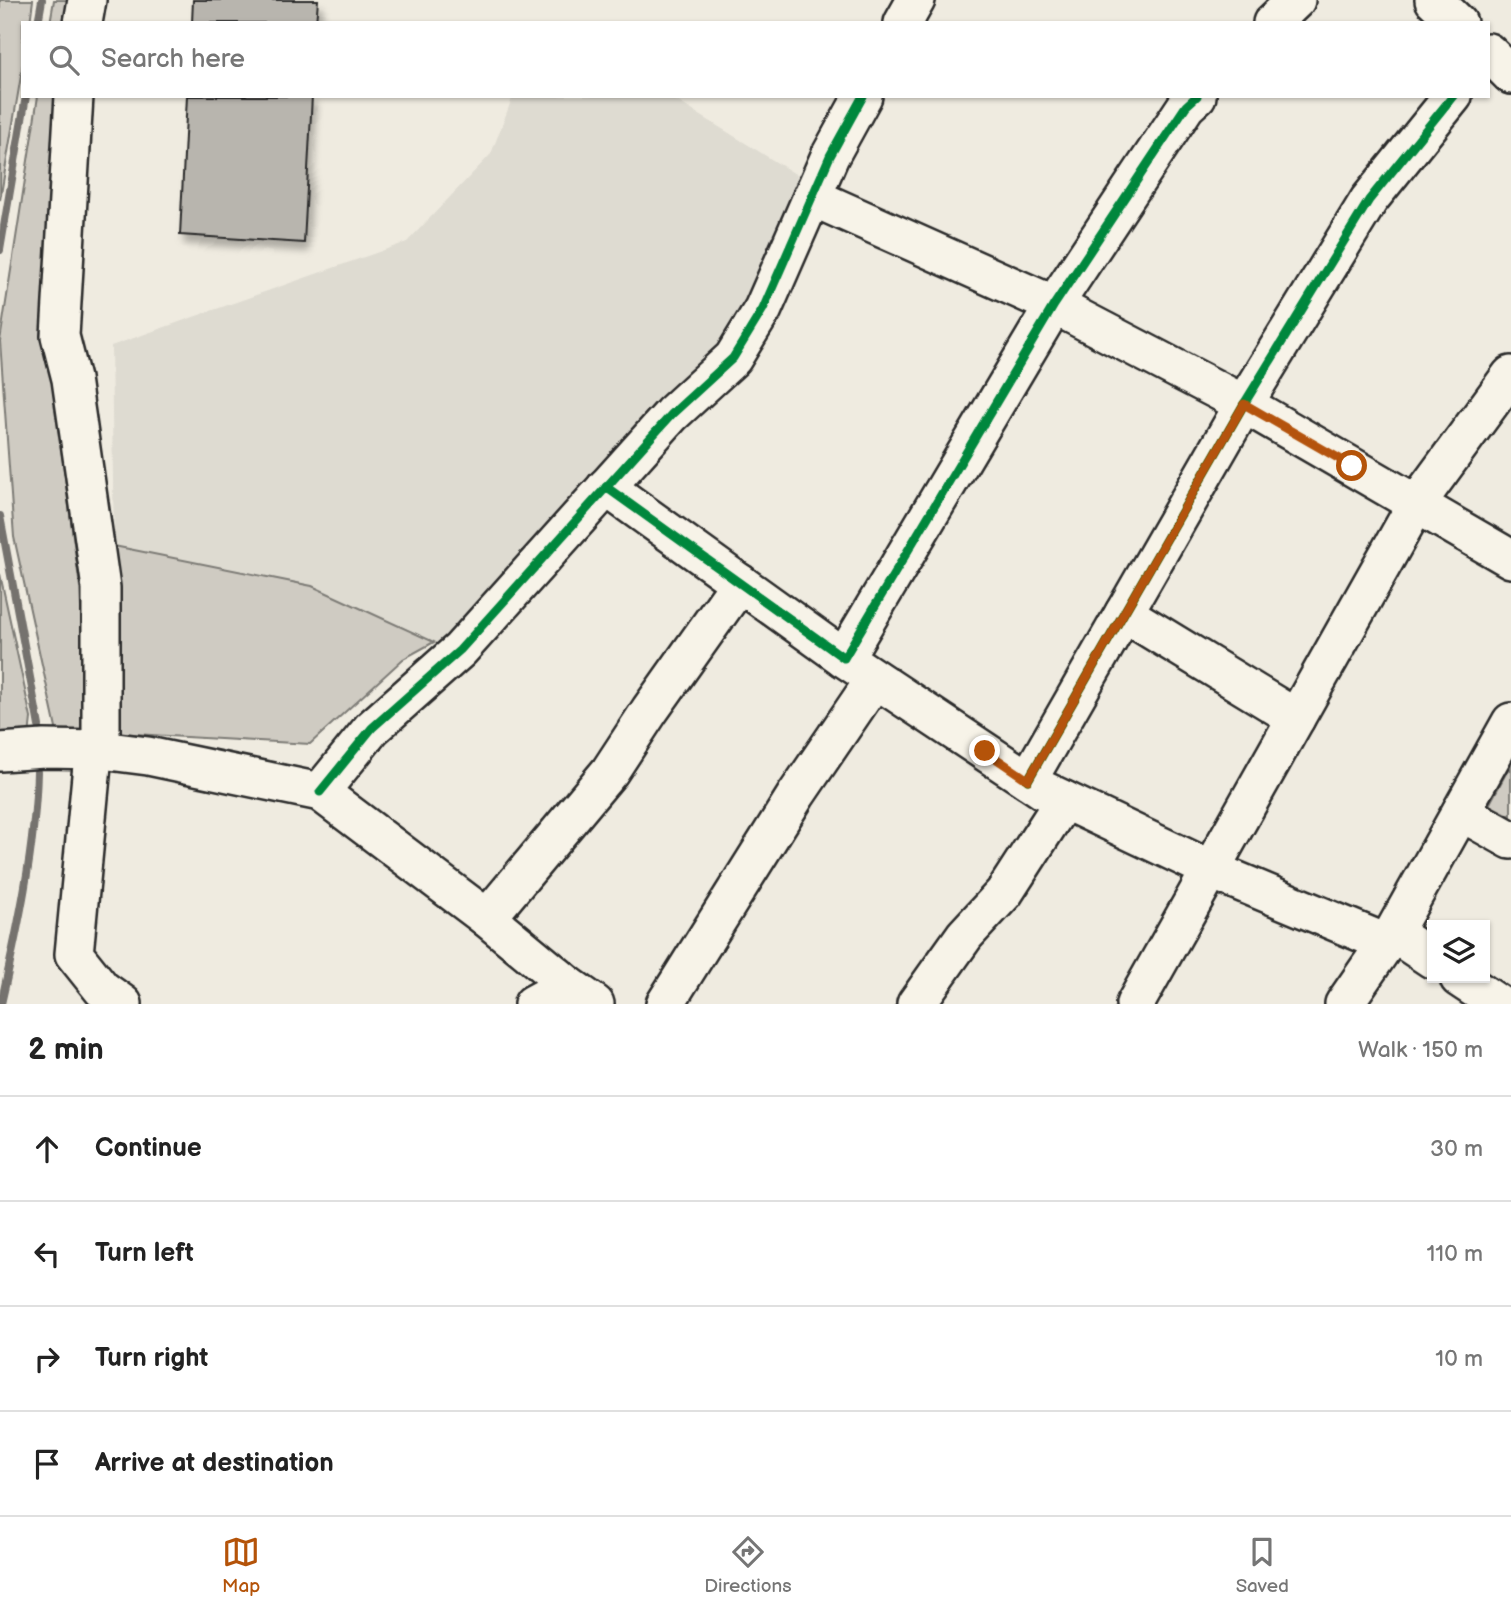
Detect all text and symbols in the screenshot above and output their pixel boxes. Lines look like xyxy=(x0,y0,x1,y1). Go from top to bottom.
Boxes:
search box xyxy=(21,21,1490,98)
icon: search xyxy=(45,41,83,79)
text: Search here xyxy=(101,44,245,75)
route start xyxy=(1336,450,1367,481)
route end xyxy=(969,735,1000,766)
map controls xyxy=(1427,920,1490,983)
button: layers xyxy=(1427,920,1490,983)
text: 2 min xyxy=(28,1032,104,1068)
text: Walk · 150 m xyxy=(1358,1036,1483,1064)
icon: ahead xyxy=(28,1130,66,1168)
text: Continue xyxy=(95,1133,202,1164)
text: 30 m xyxy=(1430,1135,1483,1163)
icon: left xyxy=(28,1235,66,1273)
text: Turn left xyxy=(95,1238,194,1269)
text: 110 m xyxy=(1426,1240,1483,1268)
icon: right xyxy=(28,1340,66,1378)
text: Turn right xyxy=(95,1343,208,1374)
text: 10 m xyxy=(1435,1345,1483,1373)
icon: arrive xyxy=(28,1445,66,1483)
text: Arrive at destination xyxy=(95,1448,334,1479)
tab: Map xyxy=(222,1533,260,1598)
tab: Directions xyxy=(704,1533,792,1598)
tab: Saved xyxy=(1236,1533,1289,1598)

